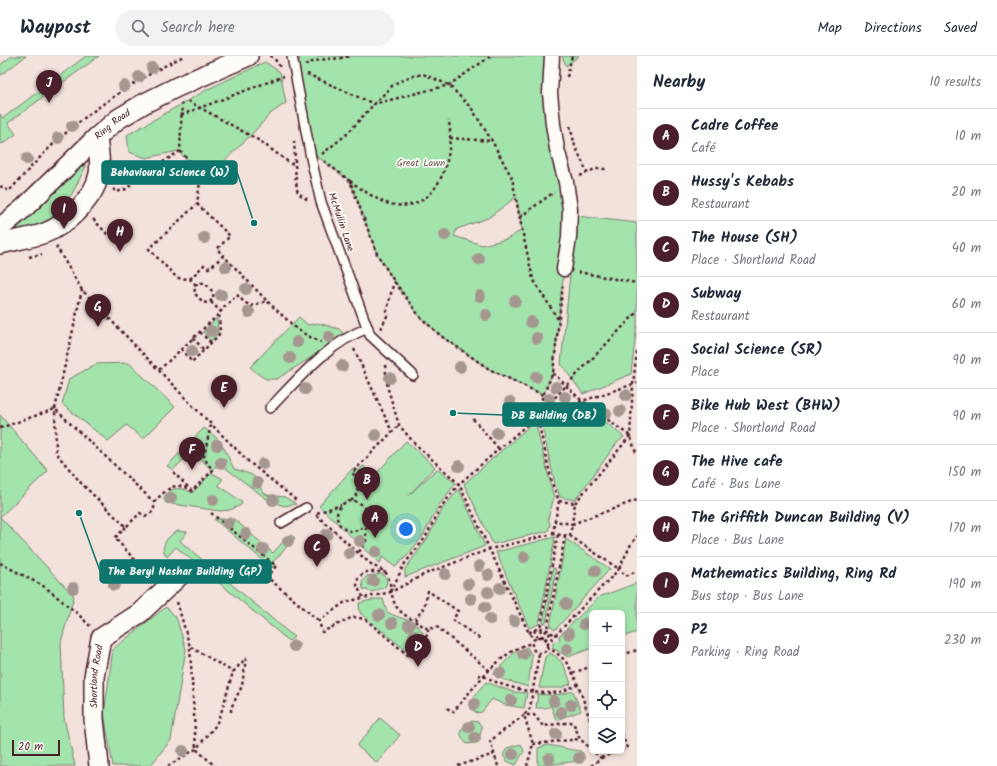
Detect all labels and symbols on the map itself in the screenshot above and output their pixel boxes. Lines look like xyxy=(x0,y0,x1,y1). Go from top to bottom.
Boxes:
pin: J xyxy=(36,70,62,103)
street label: Ring Road xyxy=(91,105,135,144)
park label: Great Lawn xyxy=(397,155,445,171)
callout: Behavioural Science (W) xyxy=(102,161,237,184)
text: Behavioural Science (W) xyxy=(110,164,230,182)
street label: McMullin Lane xyxy=(323,190,359,254)
pin: I xyxy=(51,196,77,229)
pin: H xyxy=(107,219,133,252)
pin: G xyxy=(85,294,111,327)
pin: E xyxy=(211,375,237,408)
callout: DB Building (DB) xyxy=(503,403,605,426)
text: DB Building (DB) xyxy=(511,407,597,425)
pin: F xyxy=(179,437,205,470)
pin: B xyxy=(354,467,380,500)
pin: A xyxy=(362,505,388,538)
your location xyxy=(396,519,416,539)
pin: C xyxy=(304,534,330,567)
callout: The Beryl Nashar Building (GP) xyxy=(100,560,271,583)
text: The Beryl Nashar Building (GP) xyxy=(108,563,262,581)
pin: D xyxy=(405,634,431,667)
street label: Shortland Road xyxy=(86,642,108,708)
scale bar xyxy=(12,738,60,757)

